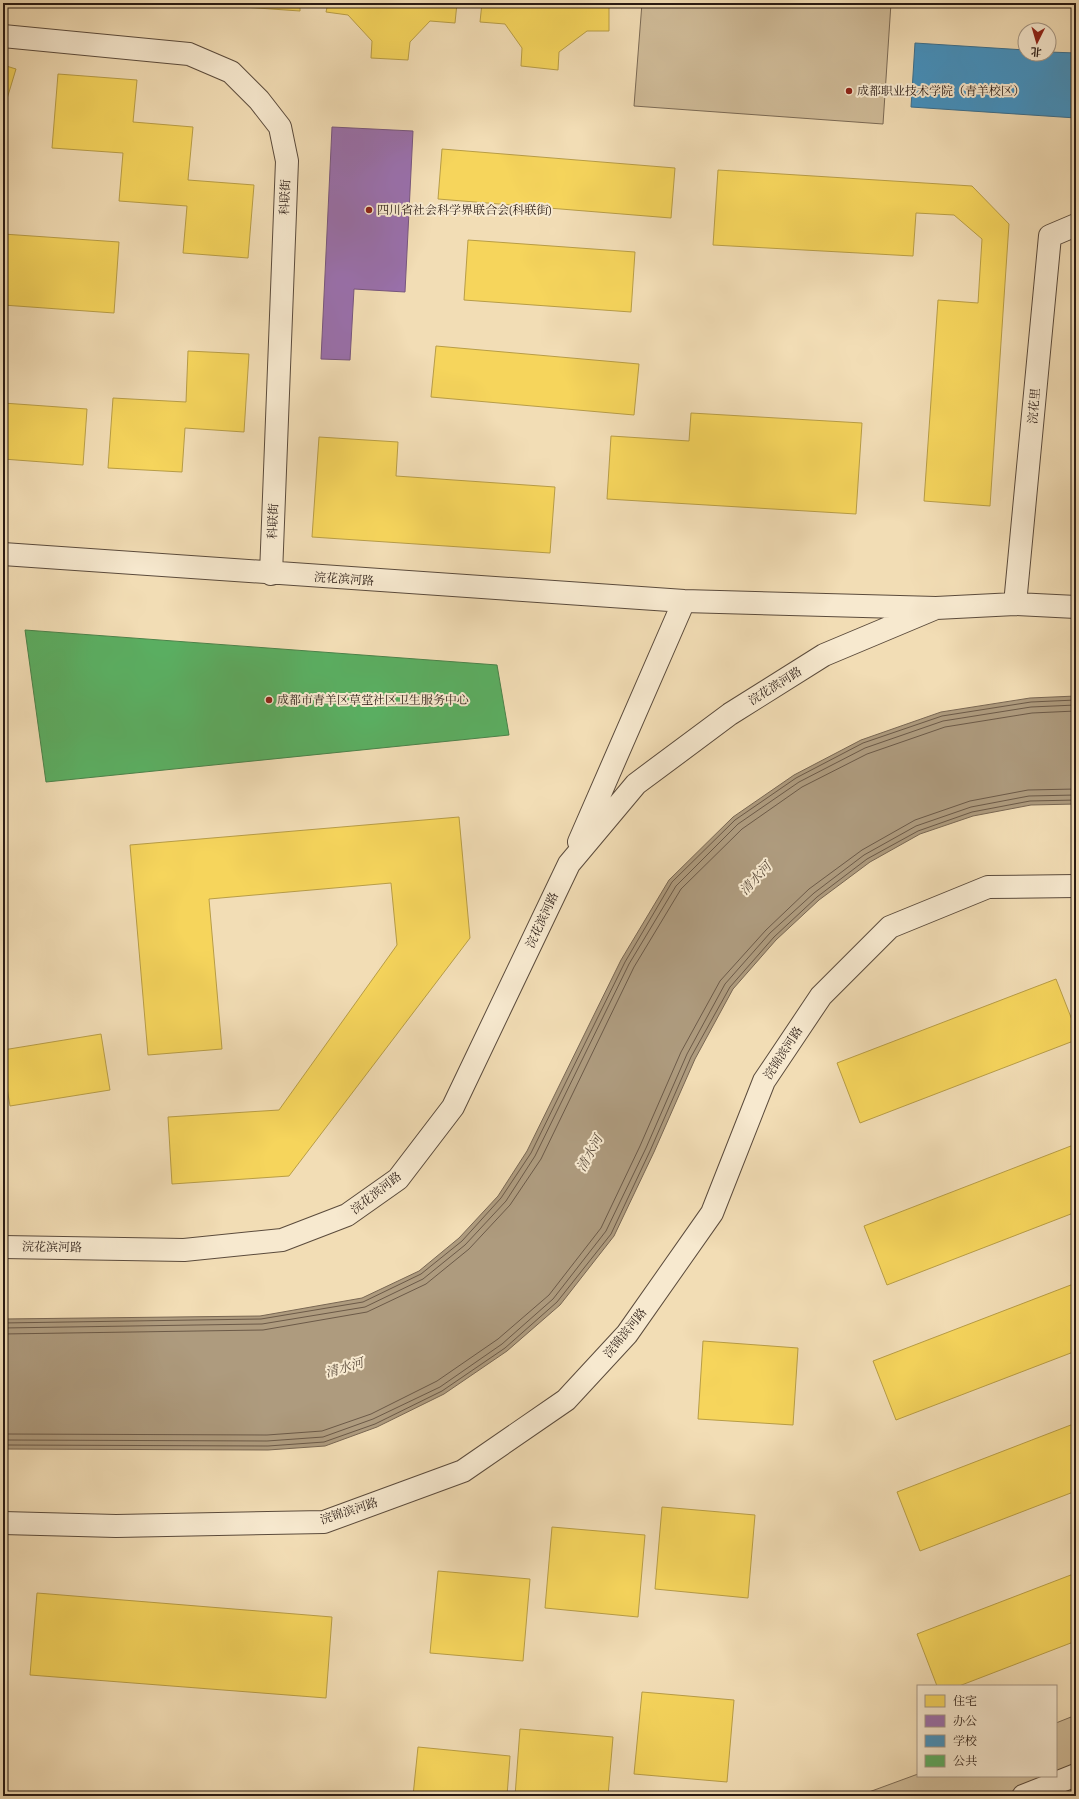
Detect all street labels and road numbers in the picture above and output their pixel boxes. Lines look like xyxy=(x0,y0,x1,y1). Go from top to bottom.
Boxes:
street label: 科联街 xyxy=(276,178,294,215)
street label: 浣花里 xyxy=(1024,387,1044,425)
street label: 科联街 xyxy=(264,502,282,539)
street label: 浣花滨河路 xyxy=(314,569,374,589)
street label: 浣花滨河路 xyxy=(745,663,805,709)
street label: 浣花滨河路 xyxy=(522,889,562,951)
street label: 浣锦滨河路 xyxy=(760,1023,806,1083)
street label: 浣花滨河路 xyxy=(347,1168,405,1218)
street label: 浣花滨河路 xyxy=(22,1238,82,1256)
street label: 浣锦滨河路 xyxy=(600,1305,650,1361)
street label: 浣锦滨河路 xyxy=(318,1494,380,1528)

